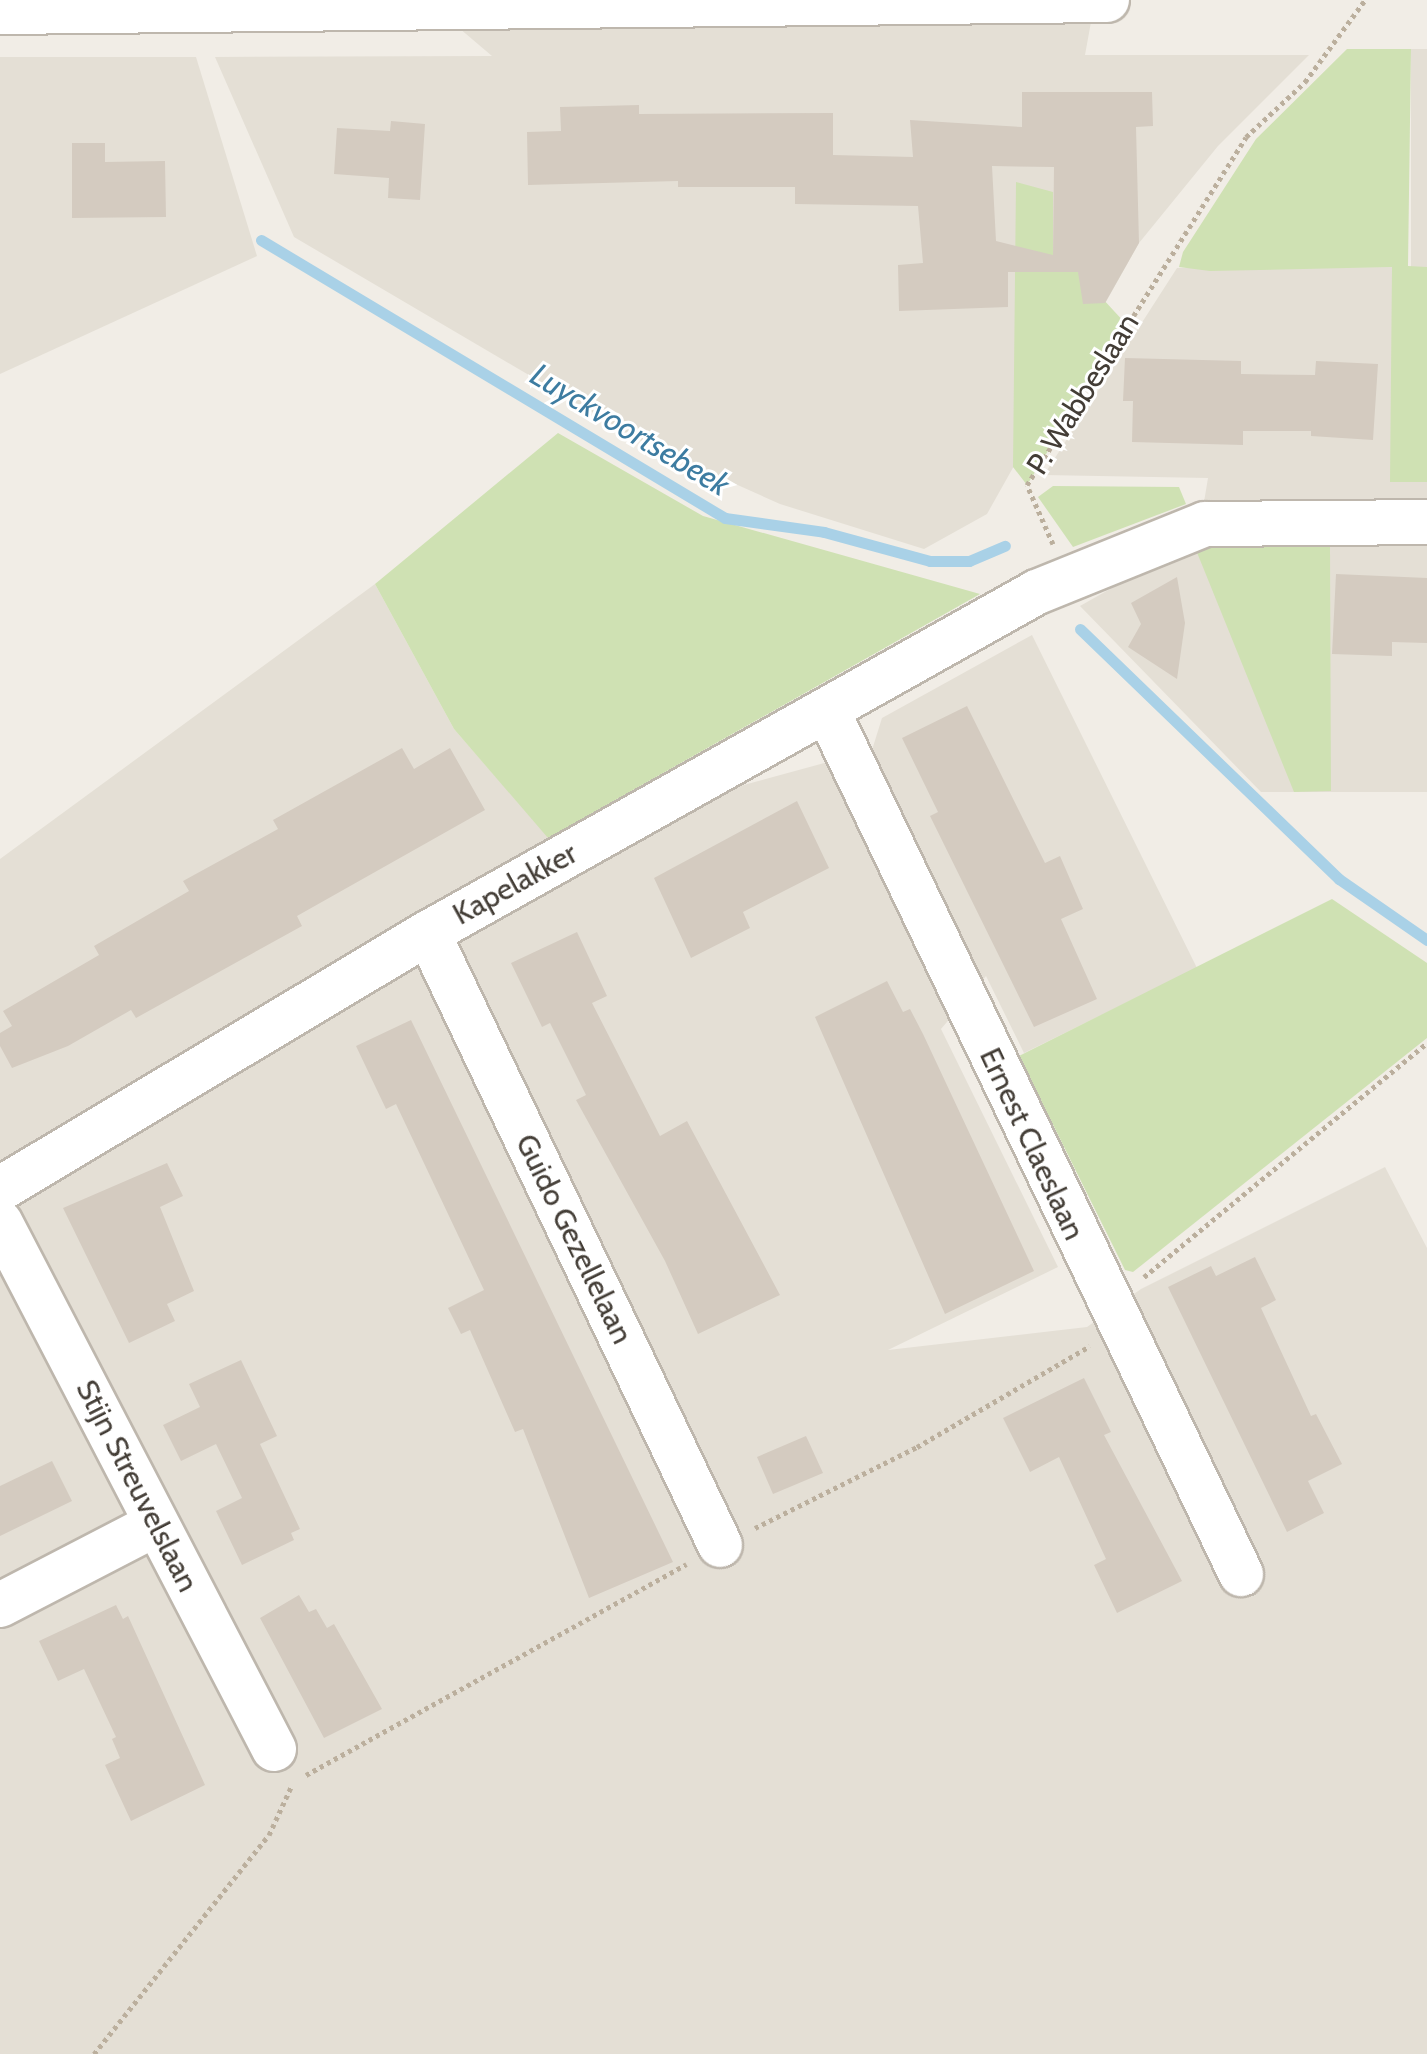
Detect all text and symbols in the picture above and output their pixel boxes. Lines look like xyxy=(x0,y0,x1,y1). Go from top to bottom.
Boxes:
street label: P. Wabbeslaan xyxy=(1019,307,1147,481)
water label: Luyckvoortsebeek xyxy=(524,356,736,504)
street label: Kapelakker xyxy=(447,835,583,933)
street label: Ernest Claeslaan xyxy=(972,1042,1092,1246)
street label: Guido Gezellelaan xyxy=(508,1128,640,1350)
street label: Stijn Streuvelslaan xyxy=(68,1374,206,1598)

